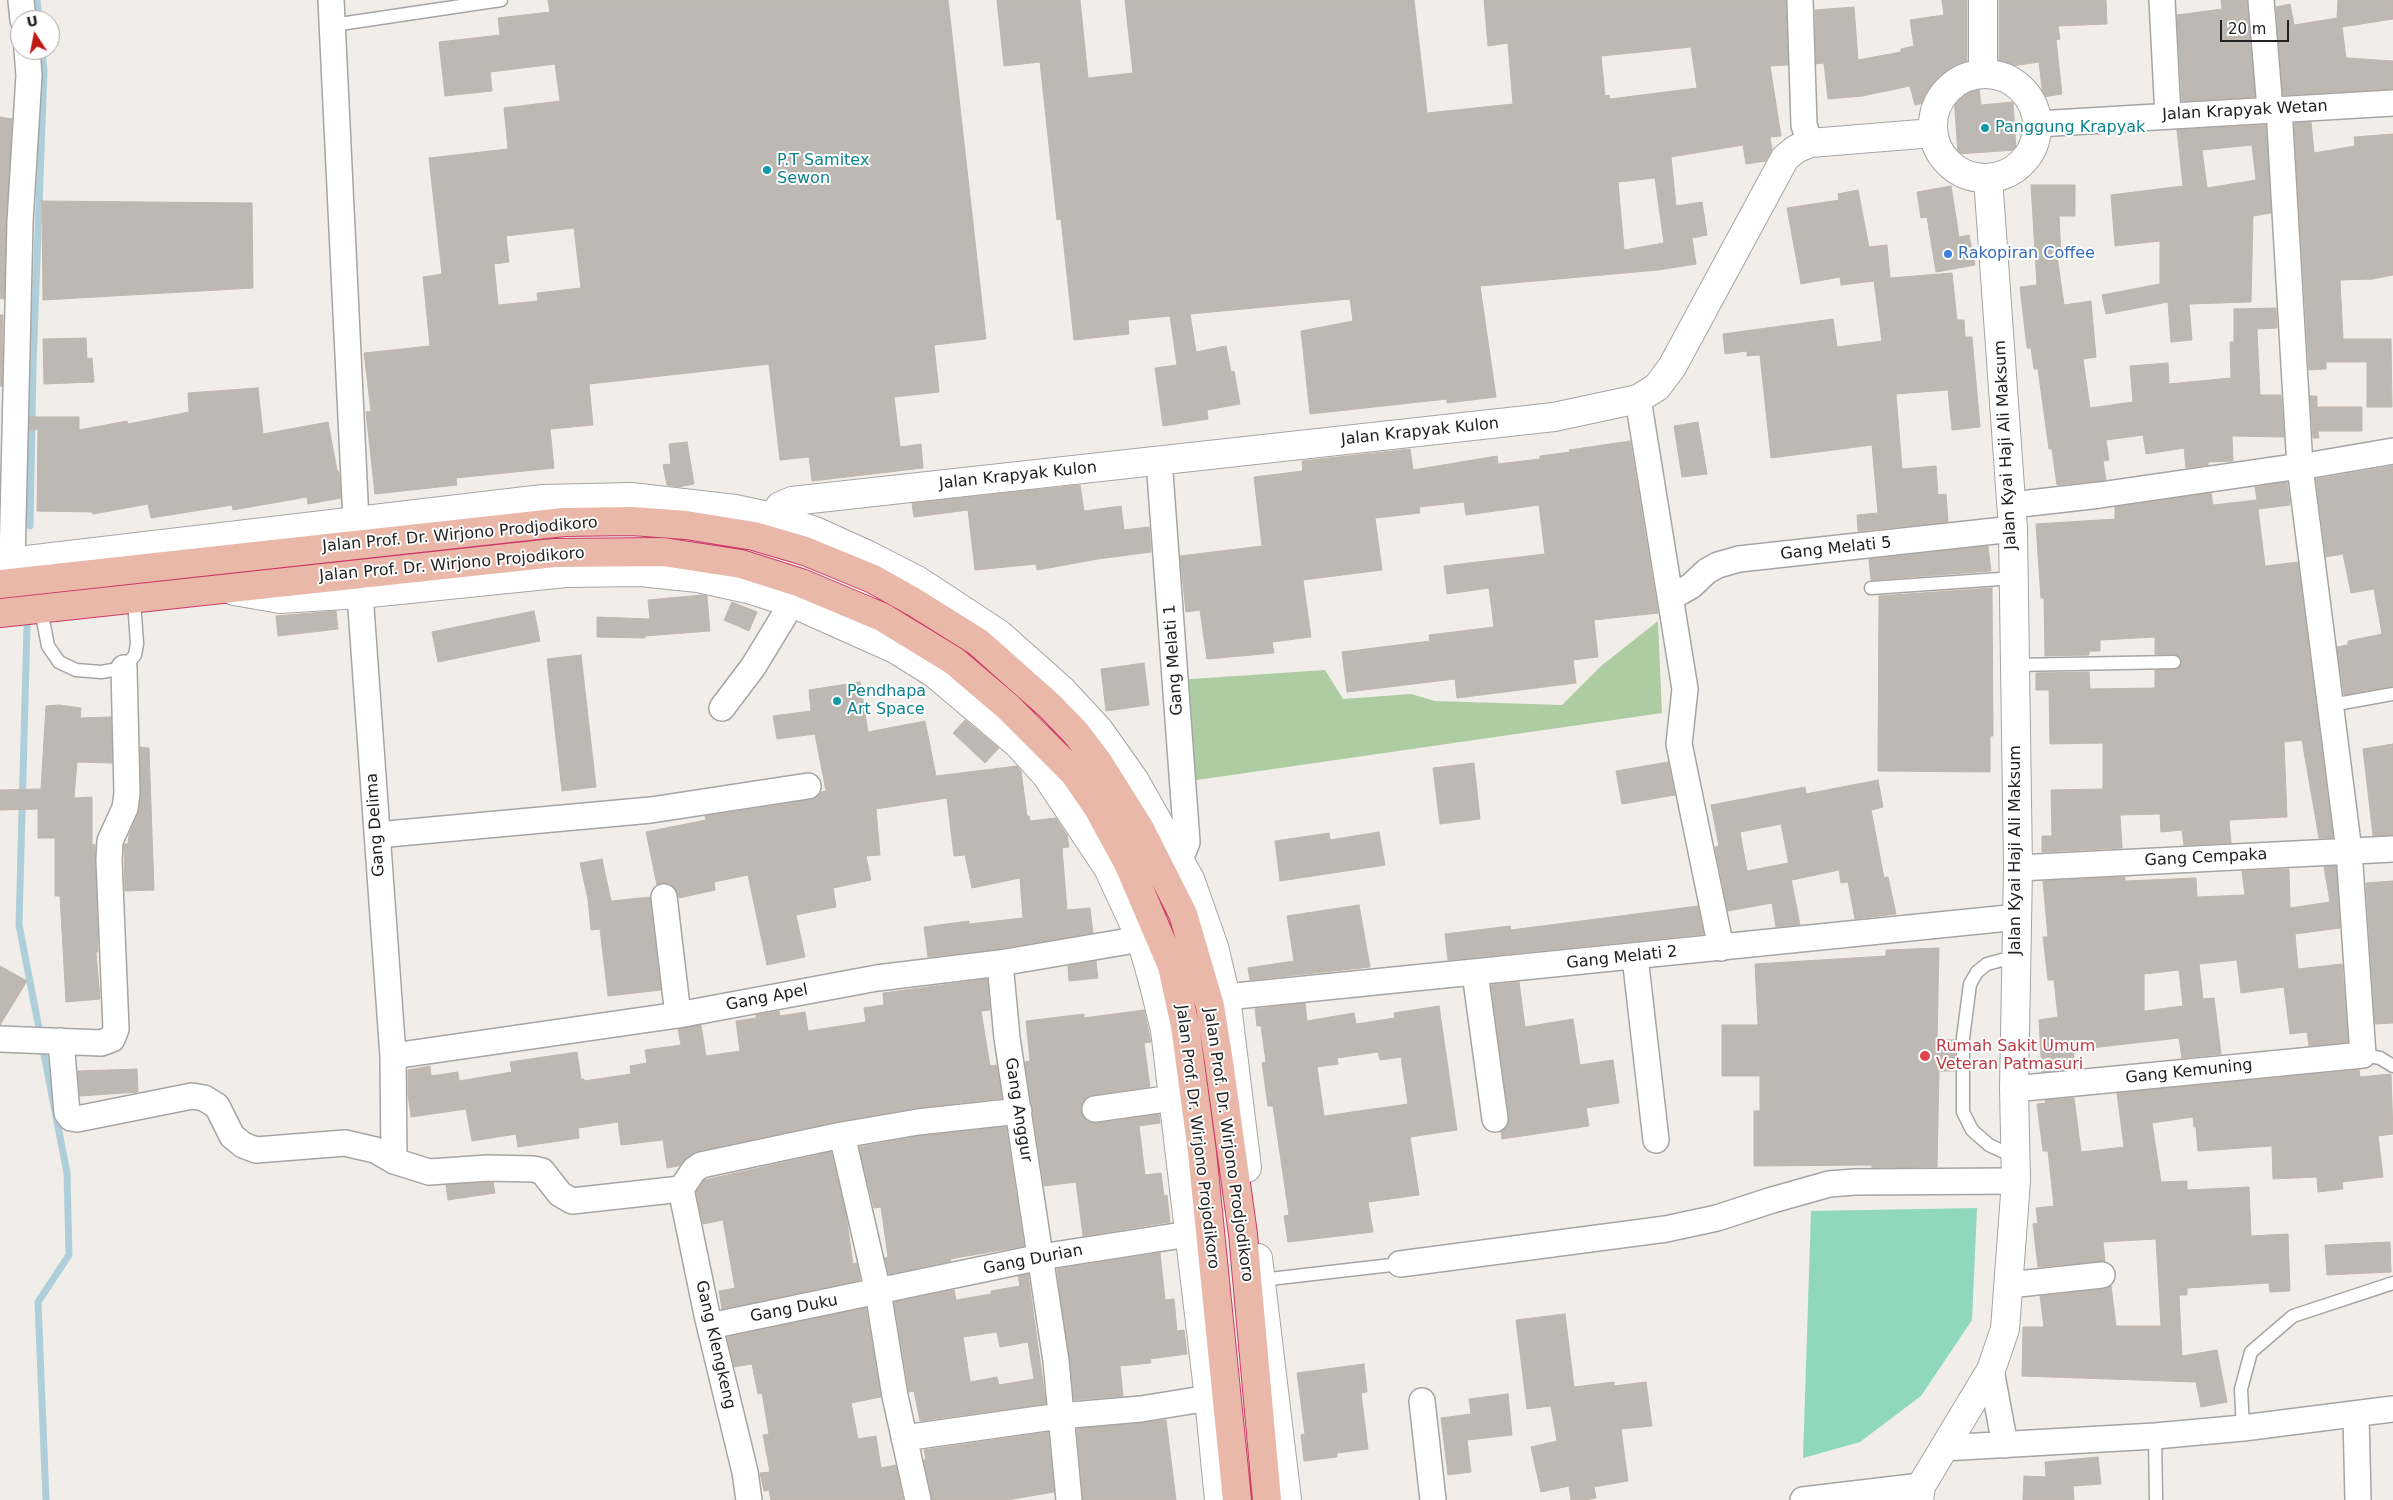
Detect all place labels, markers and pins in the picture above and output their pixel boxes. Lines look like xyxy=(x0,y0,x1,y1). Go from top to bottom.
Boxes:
place label: Panggung Krapyak xyxy=(1995,118,2145,138)
marker: Panggung Krapyak xyxy=(1979,122,1991,134)
place label: P.T Samitex Sewon xyxy=(777,151,869,189)
marker: P.T Samitex Sewon xyxy=(761,164,773,176)
place label: Rakopiran Coffee xyxy=(1958,244,2095,264)
marker: Rakopiran Coffee xyxy=(1942,248,1954,260)
place label: Pendhapa Art Space xyxy=(847,682,926,720)
marker: Pendhapa Art Space xyxy=(831,695,843,707)
place label: Rumah Sakit Umum Veteran Patmasuri xyxy=(1936,1037,2095,1075)
marker: Rumah Sakit Umum Veteran Patmasuri xyxy=(1918,1049,1932,1063)

